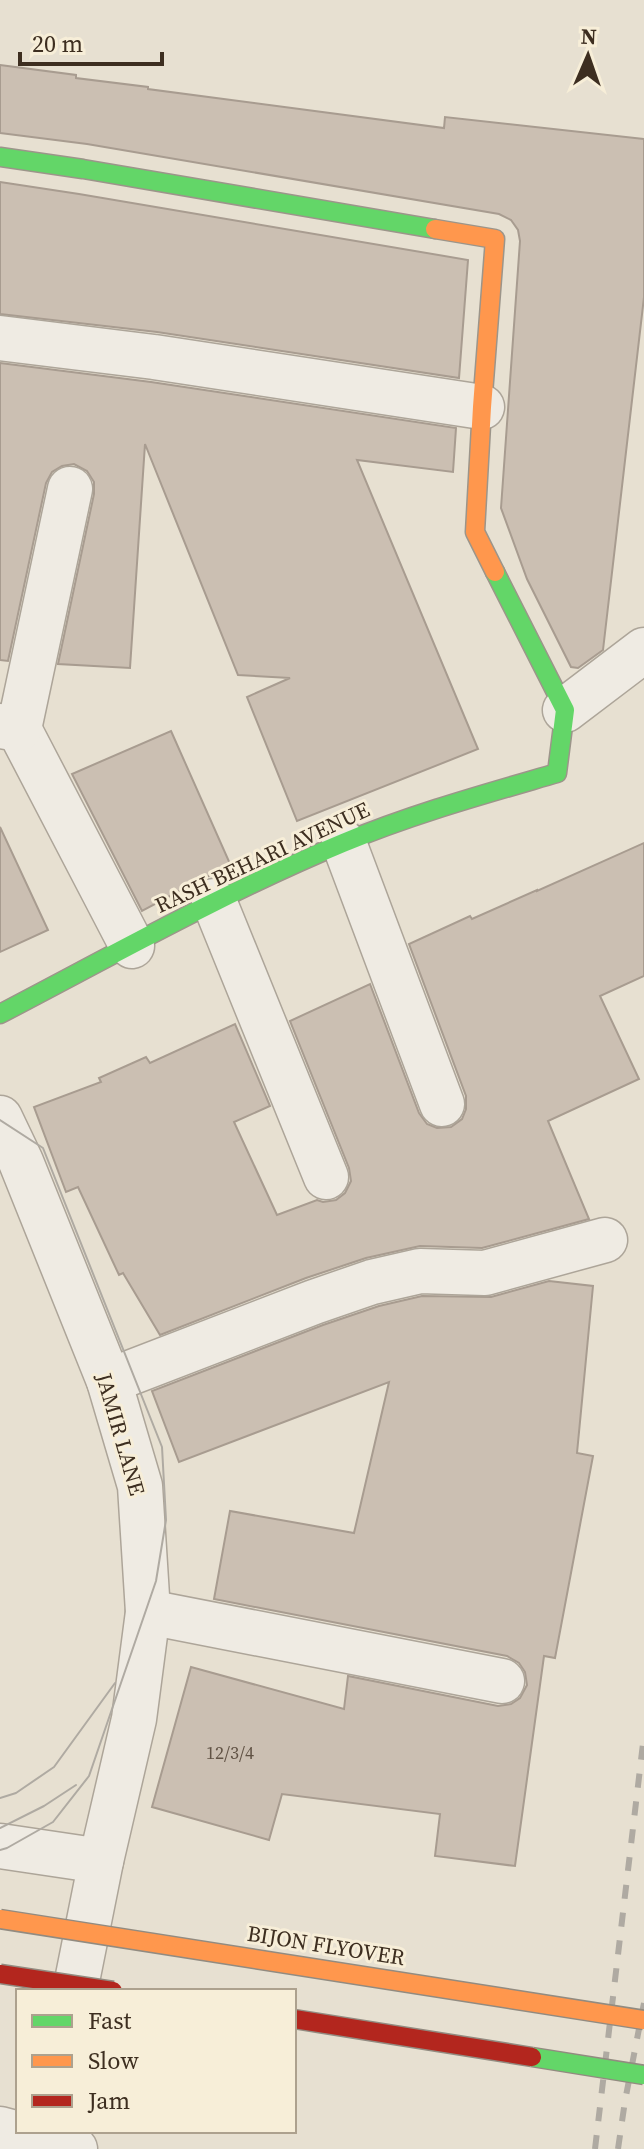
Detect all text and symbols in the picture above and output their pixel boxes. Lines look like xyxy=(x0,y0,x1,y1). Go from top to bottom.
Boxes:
scale bar xyxy=(20,16,162,66)
north arrow xyxy=(548,16,628,96)
text: N xyxy=(580,21,597,51)
text: 20 m xyxy=(32,27,83,60)
street label: RASH BEHARI AVENUE xyxy=(150,794,374,920)
street label: JAMIR LANE xyxy=(89,1368,153,1499)
house number: 12/3/4 xyxy=(206,1740,254,1765)
street label: BIJON FLYOVER xyxy=(245,1918,408,1972)
legend xyxy=(16,1989,296,2133)
text: Fast xyxy=(88,2004,132,2037)
text: Slow xyxy=(88,2044,139,2077)
text: Jam xyxy=(87,2084,130,2117)

